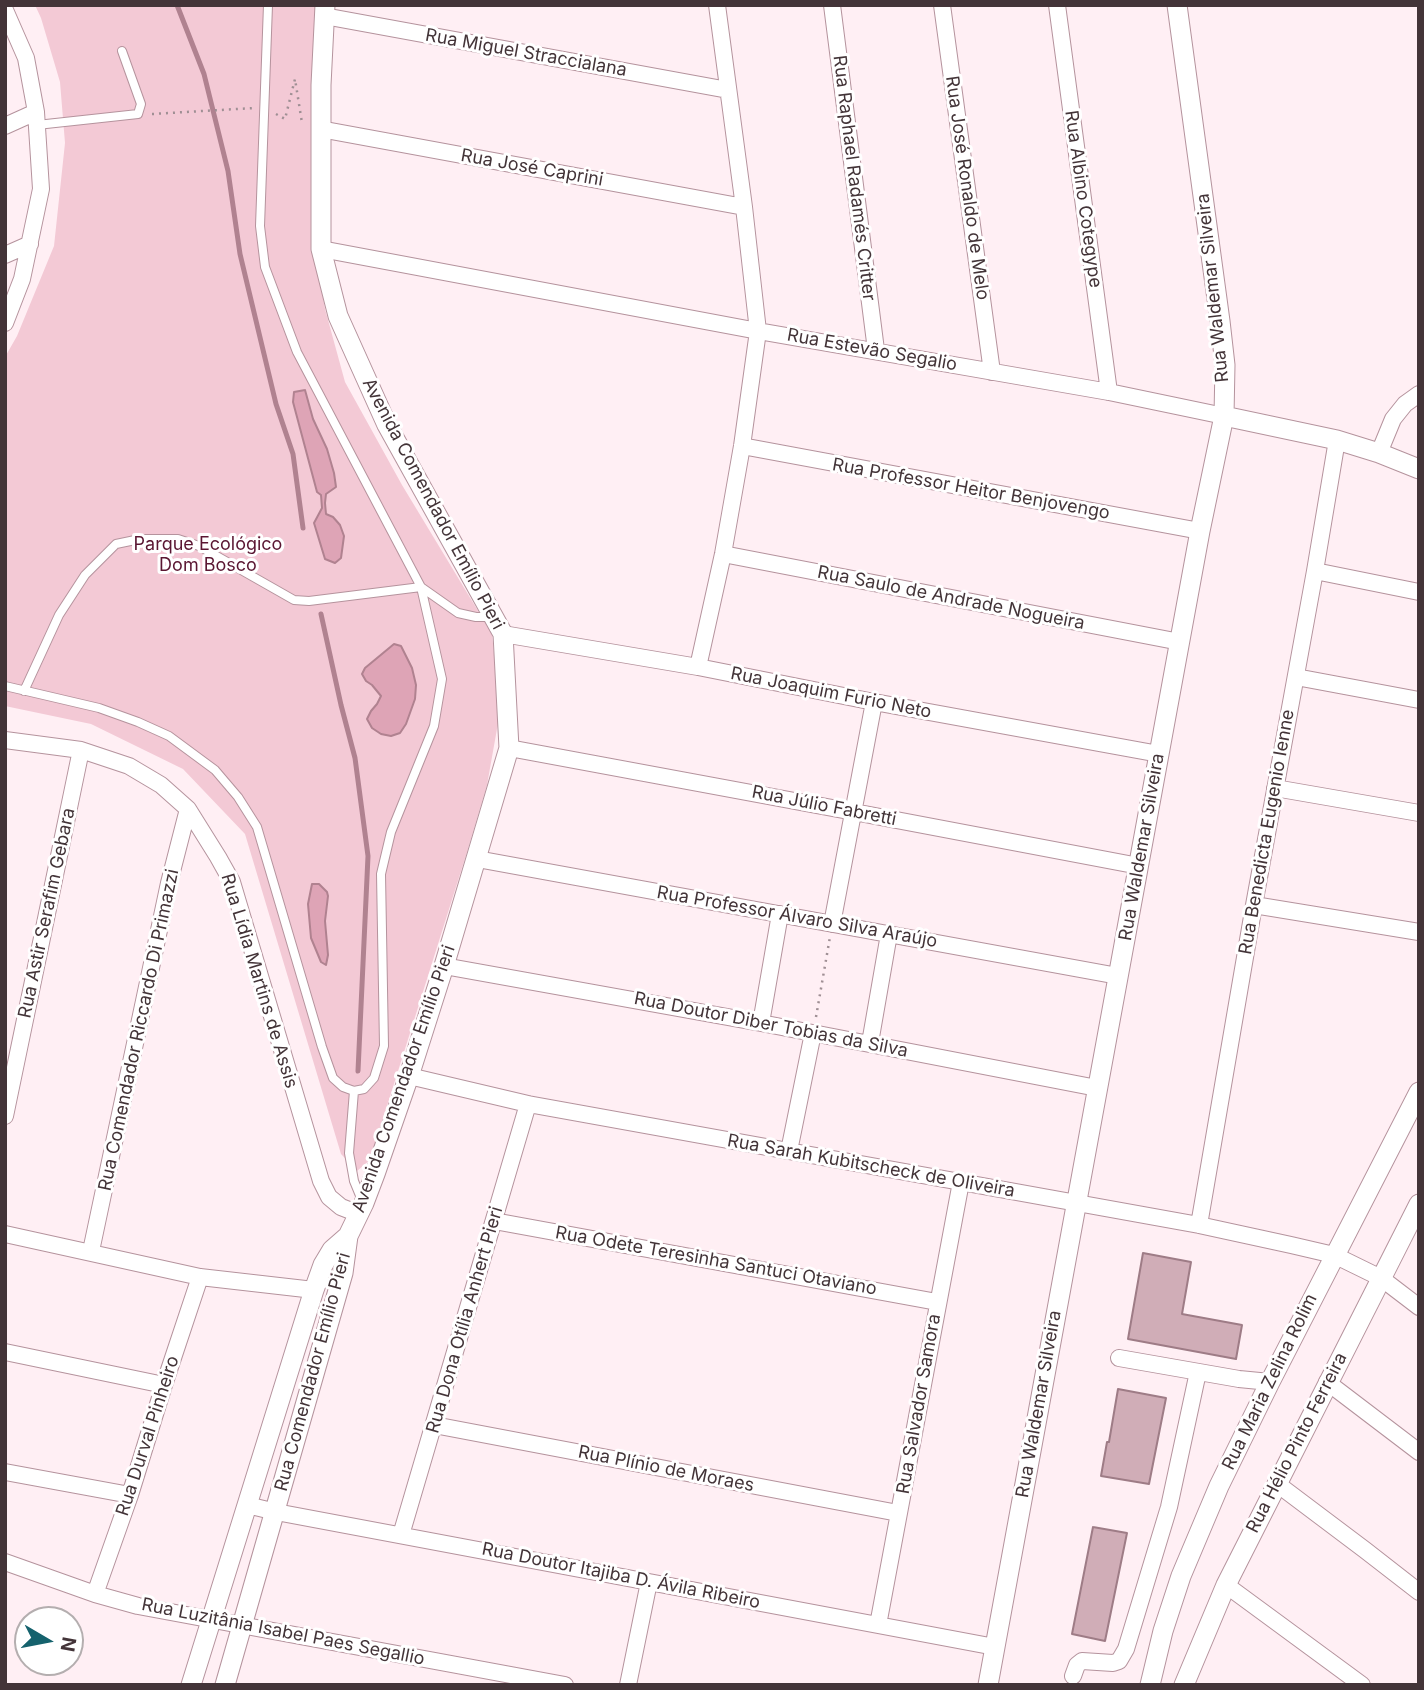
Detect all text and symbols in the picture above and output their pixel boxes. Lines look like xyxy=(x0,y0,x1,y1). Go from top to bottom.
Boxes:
street label: Rua Miguel Straccialana xyxy=(424,25,628,81)
street label: Rua Raphael Radamés Critter xyxy=(828,54,880,302)
street label: Rua José Ronaldo de Melo xyxy=(941,75,993,301)
street label: Rua Albino Cotegype xyxy=(1060,109,1106,289)
street label: Rua José Caprini xyxy=(459,145,605,191)
street label: Rua Waldemar Silveira xyxy=(1192,193,1234,383)
street label: Rua Estevão Segalio xyxy=(785,324,959,376)
street label: Avenida Comendador Emílio Pieri xyxy=(357,375,509,633)
street label: Rua Professor Heitor Benjovengo xyxy=(831,454,1111,524)
park label: Parque Ecológico Dom Bosco xyxy=(134,534,282,576)
street label: Rua Saulo de Andrade Nogueira xyxy=(816,561,1086,635)
street label: Rua Joaquim Furio Neto xyxy=(729,663,933,723)
street label: Rua Benedicta Eugenio Ienne xyxy=(1235,708,1299,956)
street label: Rua Waldemar Silveira xyxy=(1115,752,1169,942)
street label: Rua Júlio Fabretti xyxy=(750,781,898,831)
street label: Rua Astir Serafim Gebara xyxy=(14,806,80,1020)
street label: Rua Comendador Riccardo Di Primazzi xyxy=(94,867,184,1193)
street label: Rua Lídia Martins de Assis xyxy=(216,871,302,1091)
street label: Rua Professor Álvaro Silva Araújo xyxy=(655,882,939,952)
street label: Avenida Comendador Emílio Pieri xyxy=(348,942,460,1216)
street label: Rua Doutor Diber Tobias da Silva xyxy=(632,988,910,1062)
street label: Rua Sarah Kubitscheck de Oliveira xyxy=(726,1130,1016,1202)
street label: Rua Dona Otília Anhert Pieri xyxy=(422,1204,508,1436)
street label: Rua Odete Teresinha Santuci Otaviano xyxy=(554,1222,878,1300)
street label: Rua Comendador Emílio Pieri xyxy=(271,1250,355,1494)
street label: Rua Maria Zelina Rolim xyxy=(1218,1290,1322,1474)
street label: Rua Waldemar Silveira xyxy=(1012,1309,1066,1499)
street label: Rua Salvador Samora xyxy=(893,1312,945,1496)
street label: Rua Hélio Pinto Ferreira xyxy=(1242,1349,1352,1537)
street label: Rua Durval Pinheiro xyxy=(112,1353,184,1519)
street label: Rua Plínio de Moraes xyxy=(576,1441,756,1497)
street label: Rua Doutor Itajiba D. Ávila Ribeiro xyxy=(480,1538,762,1614)
street label: Rua Luzitânia Isabel Paes Segallio xyxy=(140,1594,426,1670)
north arrow xyxy=(14,1606,84,1676)
text: N xyxy=(56,1635,81,1654)

